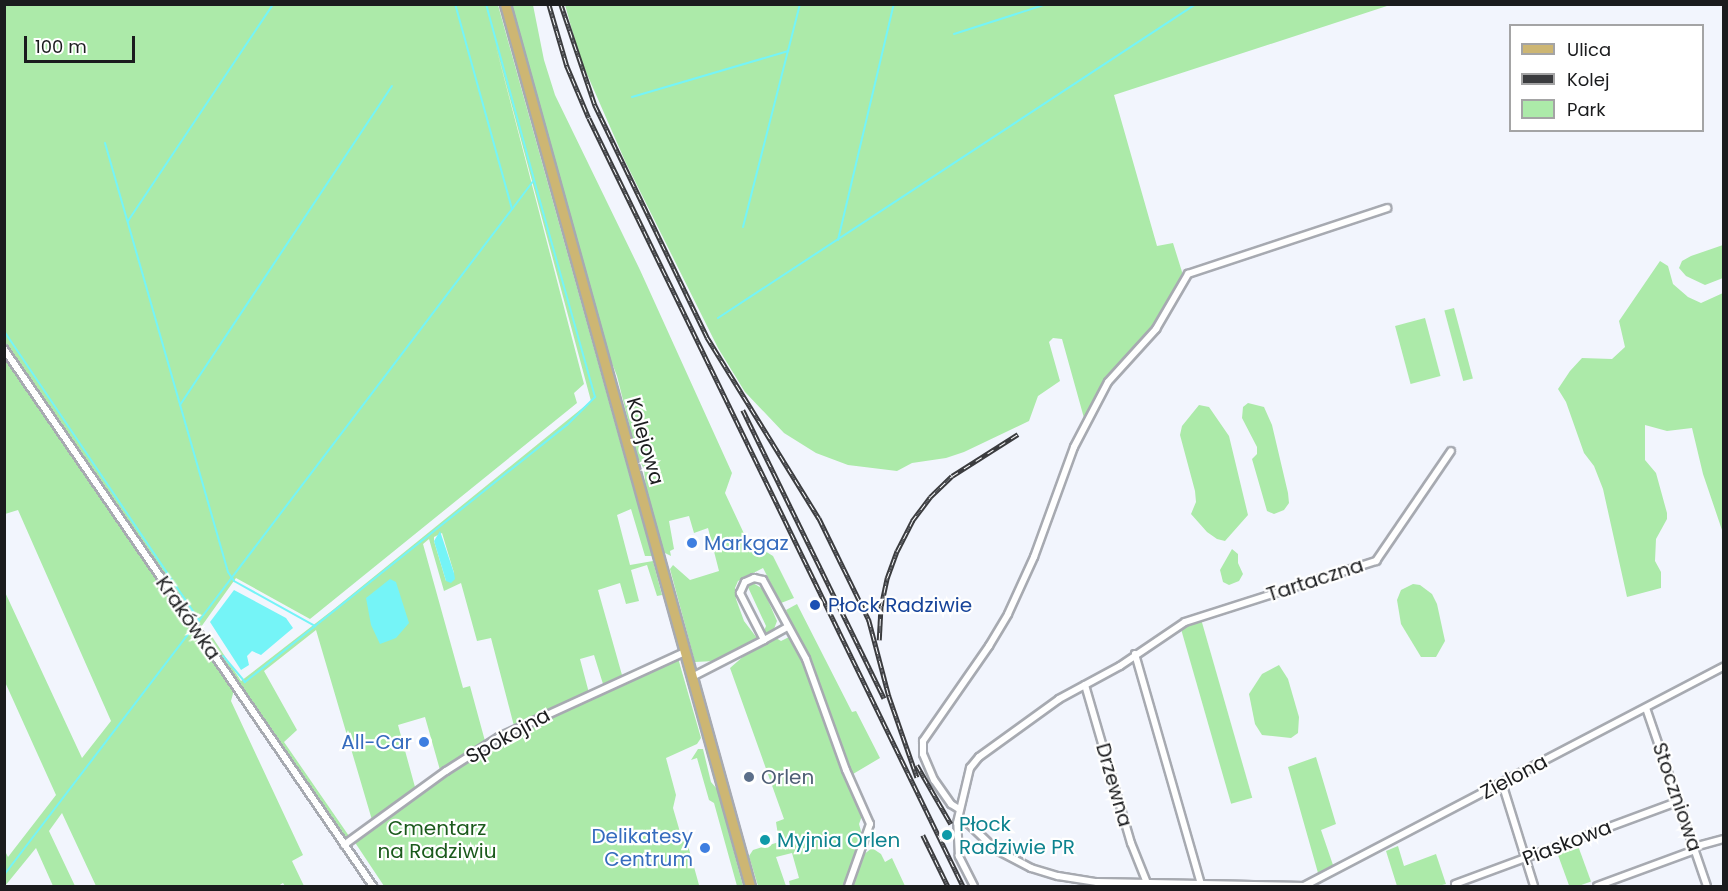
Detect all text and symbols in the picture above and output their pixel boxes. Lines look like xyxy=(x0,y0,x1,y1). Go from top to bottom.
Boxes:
scale bar xyxy=(27,24,138,62)
legend xyxy=(1509,24,1704,132)
text: 100 m xyxy=(35,34,87,59)
text: Ulica xyxy=(1567,37,1611,62)
text: Kolej xyxy=(1567,67,1609,92)
text: Park xyxy=(1567,97,1606,122)
street label: Kolejowa xyxy=(621,395,669,487)
place label: Markgaz xyxy=(704,531,789,555)
marker: Markgaz xyxy=(685,536,699,550)
street label: Tartaczna xyxy=(1264,553,1366,607)
street label: Krakówka xyxy=(151,572,225,664)
place label: Płock Radziwie xyxy=(828,593,972,617)
marker: Płock Radziwie xyxy=(806,596,824,614)
street label: Spokojna xyxy=(462,703,554,769)
place label: All-Car xyxy=(341,730,412,754)
marker: All-Car xyxy=(417,735,431,749)
street label: Stoczniowa xyxy=(1647,739,1707,855)
street label: Drzewna xyxy=(1091,740,1137,830)
street label: Zielona xyxy=(1477,749,1551,805)
place label: Orlen xyxy=(761,765,814,789)
marker: Orlen xyxy=(742,770,756,784)
place label: Płock Radziwie PR xyxy=(959,812,1075,859)
street label: Piaskowa xyxy=(1519,815,1615,871)
park label: Cmentarz na Radziwiu xyxy=(378,816,496,863)
place label: Delikatesy Centrum xyxy=(591,825,693,872)
place label: Myjnia Orlen xyxy=(777,828,900,852)
marker: Płock Radziwie PR xyxy=(940,828,954,842)
marker: Myjnia Orlen xyxy=(758,833,772,847)
marker: Delikatesy Centrum xyxy=(698,841,712,855)

